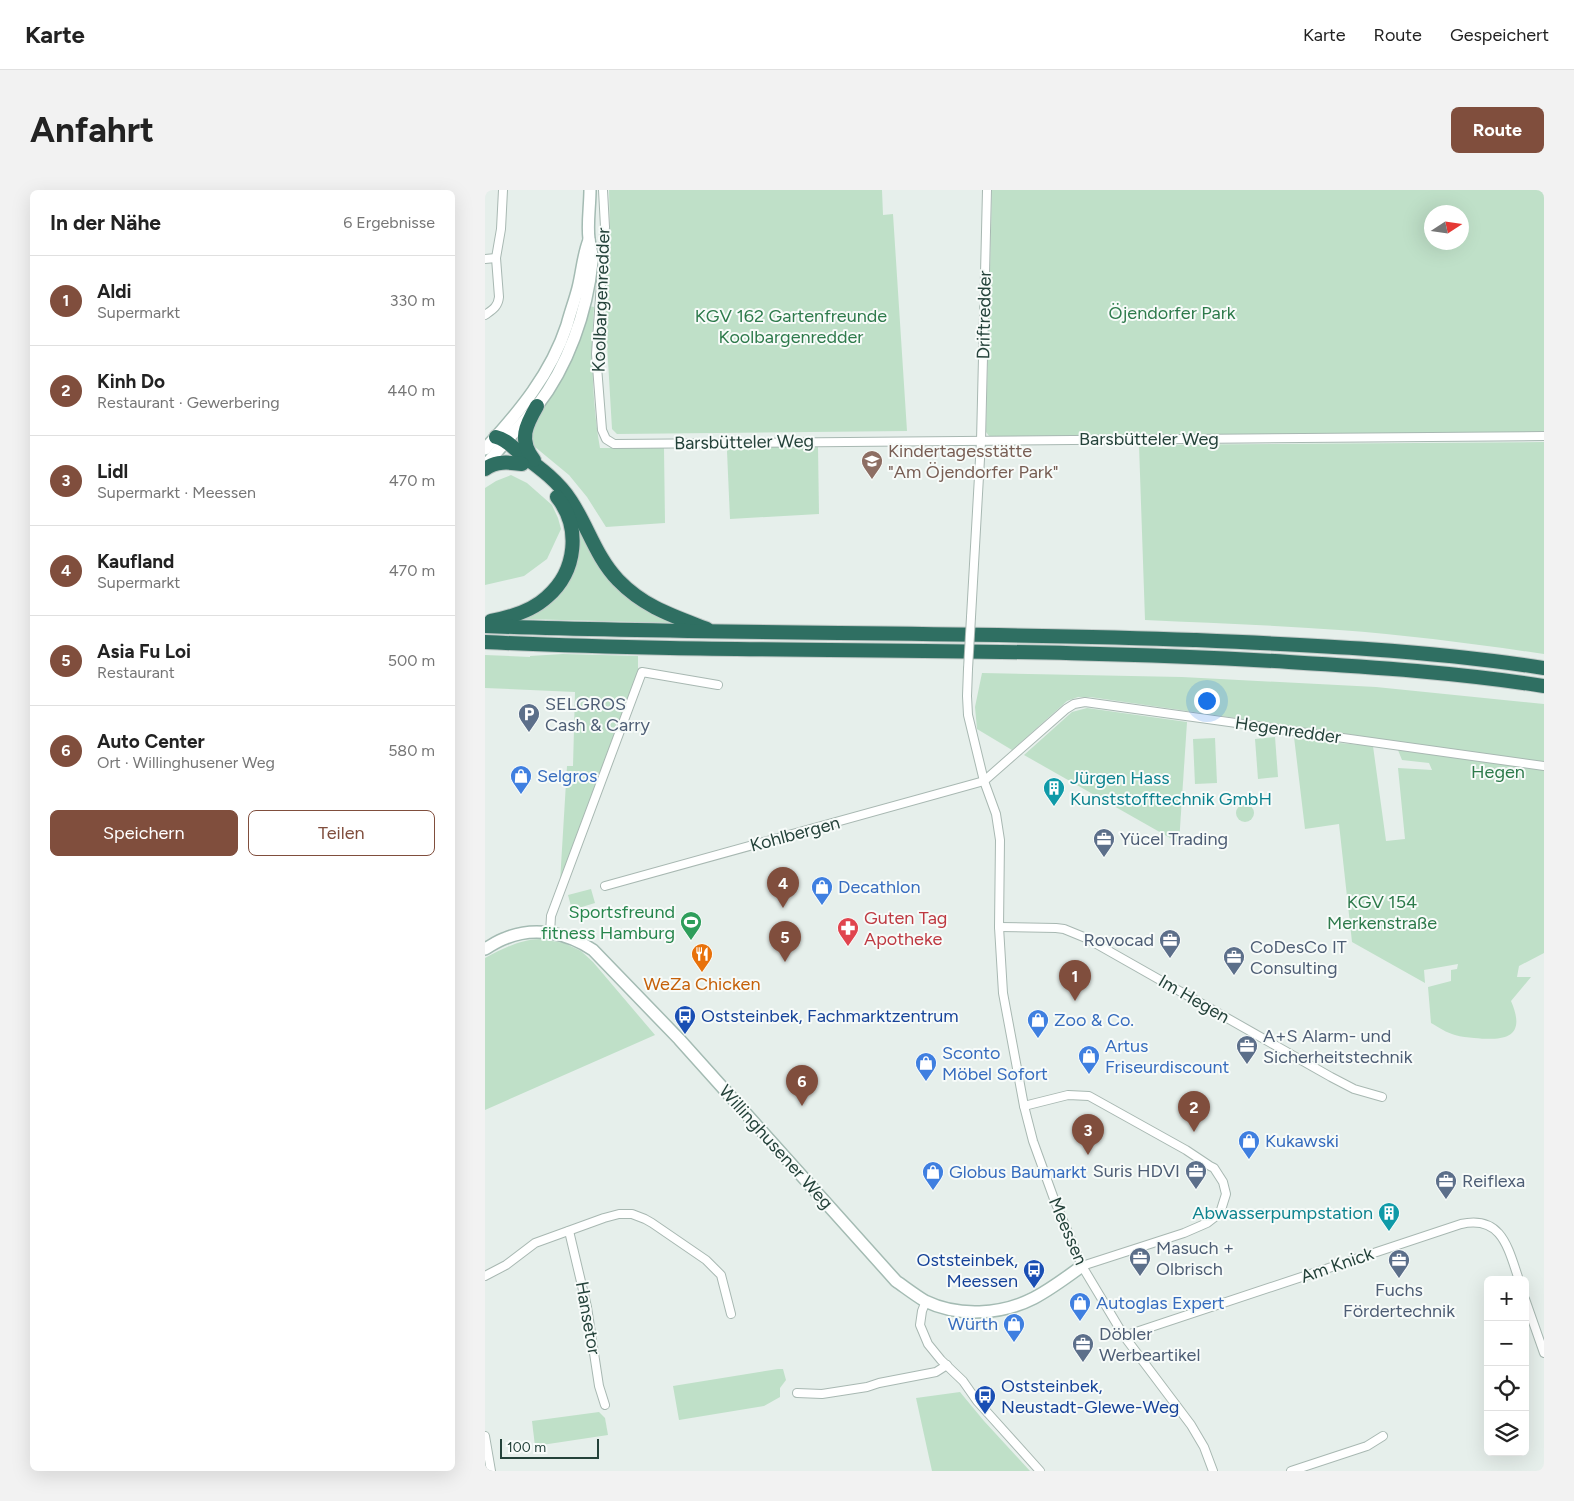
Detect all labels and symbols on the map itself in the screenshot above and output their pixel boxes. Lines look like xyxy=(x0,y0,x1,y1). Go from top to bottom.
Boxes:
north arrow xyxy=(1424,205,1469,250)
street label: Koolbargenredder xyxy=(587,227,615,373)
street label: Driftredder xyxy=(972,270,996,360)
park label: Öjendorfer Park xyxy=(1109,302,1236,324)
park label: KGV 162 Gartenfreunde Koolbargenredder xyxy=(695,305,887,348)
street label: Barsbütteler Weg xyxy=(1079,428,1219,450)
street label: Barsbütteler Weg xyxy=(674,430,814,454)
place label: Kindertagesstätte "Am Öjendorfer Park" xyxy=(888,440,1058,483)
school or university icon: Kindertagesstätte "Am Öjendorfer Park" xyxy=(860,449,884,480)
your location xyxy=(1194,688,1220,714)
place label: SELGROS Cash & Carry xyxy=(545,693,650,736)
parking icon: SELGROS Cash & Carry xyxy=(517,702,541,733)
street label: Hegenredder xyxy=(1234,712,1342,748)
park label: Hegen xyxy=(1471,761,1525,783)
shop icon: Selgros xyxy=(509,764,533,795)
place label: Selgros xyxy=(537,765,597,787)
place label: Jürgen Hass Kunststofftechnik GmbH xyxy=(1070,767,1272,810)
building icon: Jürgen Hass Kunststofftechnik GmbH xyxy=(1042,776,1066,807)
street label: Kohlbergen xyxy=(748,811,842,857)
office icon: Yücel Trading xyxy=(1092,827,1116,858)
place label: Yücel Trading xyxy=(1120,828,1228,850)
pin: 4 xyxy=(767,867,799,908)
shop icon: Decathlon xyxy=(810,875,834,906)
place label: Decathlon xyxy=(838,876,920,898)
park label: KGV 154 Merkenstraße xyxy=(1327,891,1437,934)
place label: Sportsfreund fitness Hamburg xyxy=(541,901,675,944)
place label: Guten Tag Apotheke xyxy=(864,907,947,950)
sports icon: Sportsfreund fitness Hamburg xyxy=(679,910,703,941)
pharmacy icon: Guten Tag Apotheke xyxy=(836,916,860,947)
pin: 5 xyxy=(769,921,801,962)
office icon: Rovocad xyxy=(1158,928,1182,959)
place label: Rovocad xyxy=(1083,929,1154,951)
place label: CoDesCo IT Consulting xyxy=(1250,936,1347,979)
restaurant icon: WeZa Chicken xyxy=(690,942,714,973)
office icon: CoDesCo IT Consulting xyxy=(1222,945,1246,976)
pin: 1 xyxy=(1059,960,1091,1001)
street label: Im Hegen xyxy=(1155,970,1233,1028)
place label: WeZa Chicken xyxy=(644,973,760,995)
bus stop icon: Oststeinbek, Fachmarktzentrum xyxy=(673,1004,697,1035)
place label: Oststeinbek, Fachmarktzentrum xyxy=(701,1005,959,1027)
shop icon: Zoo & Co. xyxy=(1026,1008,1050,1039)
place label: Zoo & Co. xyxy=(1054,1009,1134,1031)
place label: A+S Alarm- und Sicherheitstechnik xyxy=(1263,1025,1413,1068)
office icon: A+S Alarm- und Sicherheitstechnik xyxy=(1235,1034,1259,1065)
place label: Artus Friseurdiscount xyxy=(1105,1035,1230,1078)
place label: Sconto Möbel Sofort xyxy=(942,1042,1048,1085)
shop icon: Artus Friseurdiscount xyxy=(1077,1044,1101,1075)
shop icon: Sconto Möbel Sofort xyxy=(914,1051,938,1082)
pin: 6 xyxy=(786,1065,818,1106)
street label: Willinghusener Weg xyxy=(714,1080,838,1214)
pin: 2 xyxy=(1178,1091,1210,1132)
pin: 3 xyxy=(1072,1114,1104,1155)
shop icon: Kukawski xyxy=(1237,1129,1261,1160)
place label: Kukawski xyxy=(1265,1130,1339,1152)
office icon: Suris HDVI xyxy=(1184,1159,1208,1190)
shop icon: Globus Baumarkt xyxy=(921,1160,945,1191)
place label: Suris HDVI xyxy=(1093,1160,1180,1182)
place label: Globus Baumarkt xyxy=(949,1161,1087,1183)
office icon: Reiflexa xyxy=(1434,1169,1458,1200)
place label: Reiflexa xyxy=(1462,1170,1525,1192)
street label: Meessen xyxy=(1044,1194,1092,1268)
building icon: Abwasserpumpstation xyxy=(1377,1201,1401,1232)
place label: Abwasserpumpstation xyxy=(1192,1202,1373,1224)
place label: Masuch + Olbrisch xyxy=(1156,1237,1234,1280)
street label: Am Knick xyxy=(1298,1242,1377,1288)
office icon: Masuch + Olbrisch xyxy=(1128,1246,1152,1277)
office icon: Fuchs Fördertechnik xyxy=(1387,1248,1411,1279)
place label: Oststeinbek, Meessen xyxy=(916,1249,1018,1292)
bus stop icon: Oststeinbek, Meessen xyxy=(1022,1258,1046,1289)
place label: Fuchs Fördertechnik xyxy=(1343,1279,1455,1322)
street label: Hansetor xyxy=(571,1280,605,1356)
shop icon: Autoglas Expert xyxy=(1068,1291,1092,1322)
place label: Autoglas Expert xyxy=(1096,1292,1225,1314)
shop icon: Würth xyxy=(1002,1312,1026,1343)
place label: Würth xyxy=(948,1313,998,1335)
place label: Döbler Werbeartikel xyxy=(1099,1323,1200,1366)
office icon: Döbler Werbeartikel xyxy=(1071,1332,1095,1363)
place label: Oststeinbek, Neustadt-Glewe-Weg xyxy=(1001,1375,1179,1418)
bus stop icon: Oststeinbek, Neustadt-Glewe-Weg xyxy=(973,1384,997,1415)
scale bar xyxy=(500,1436,599,1459)

